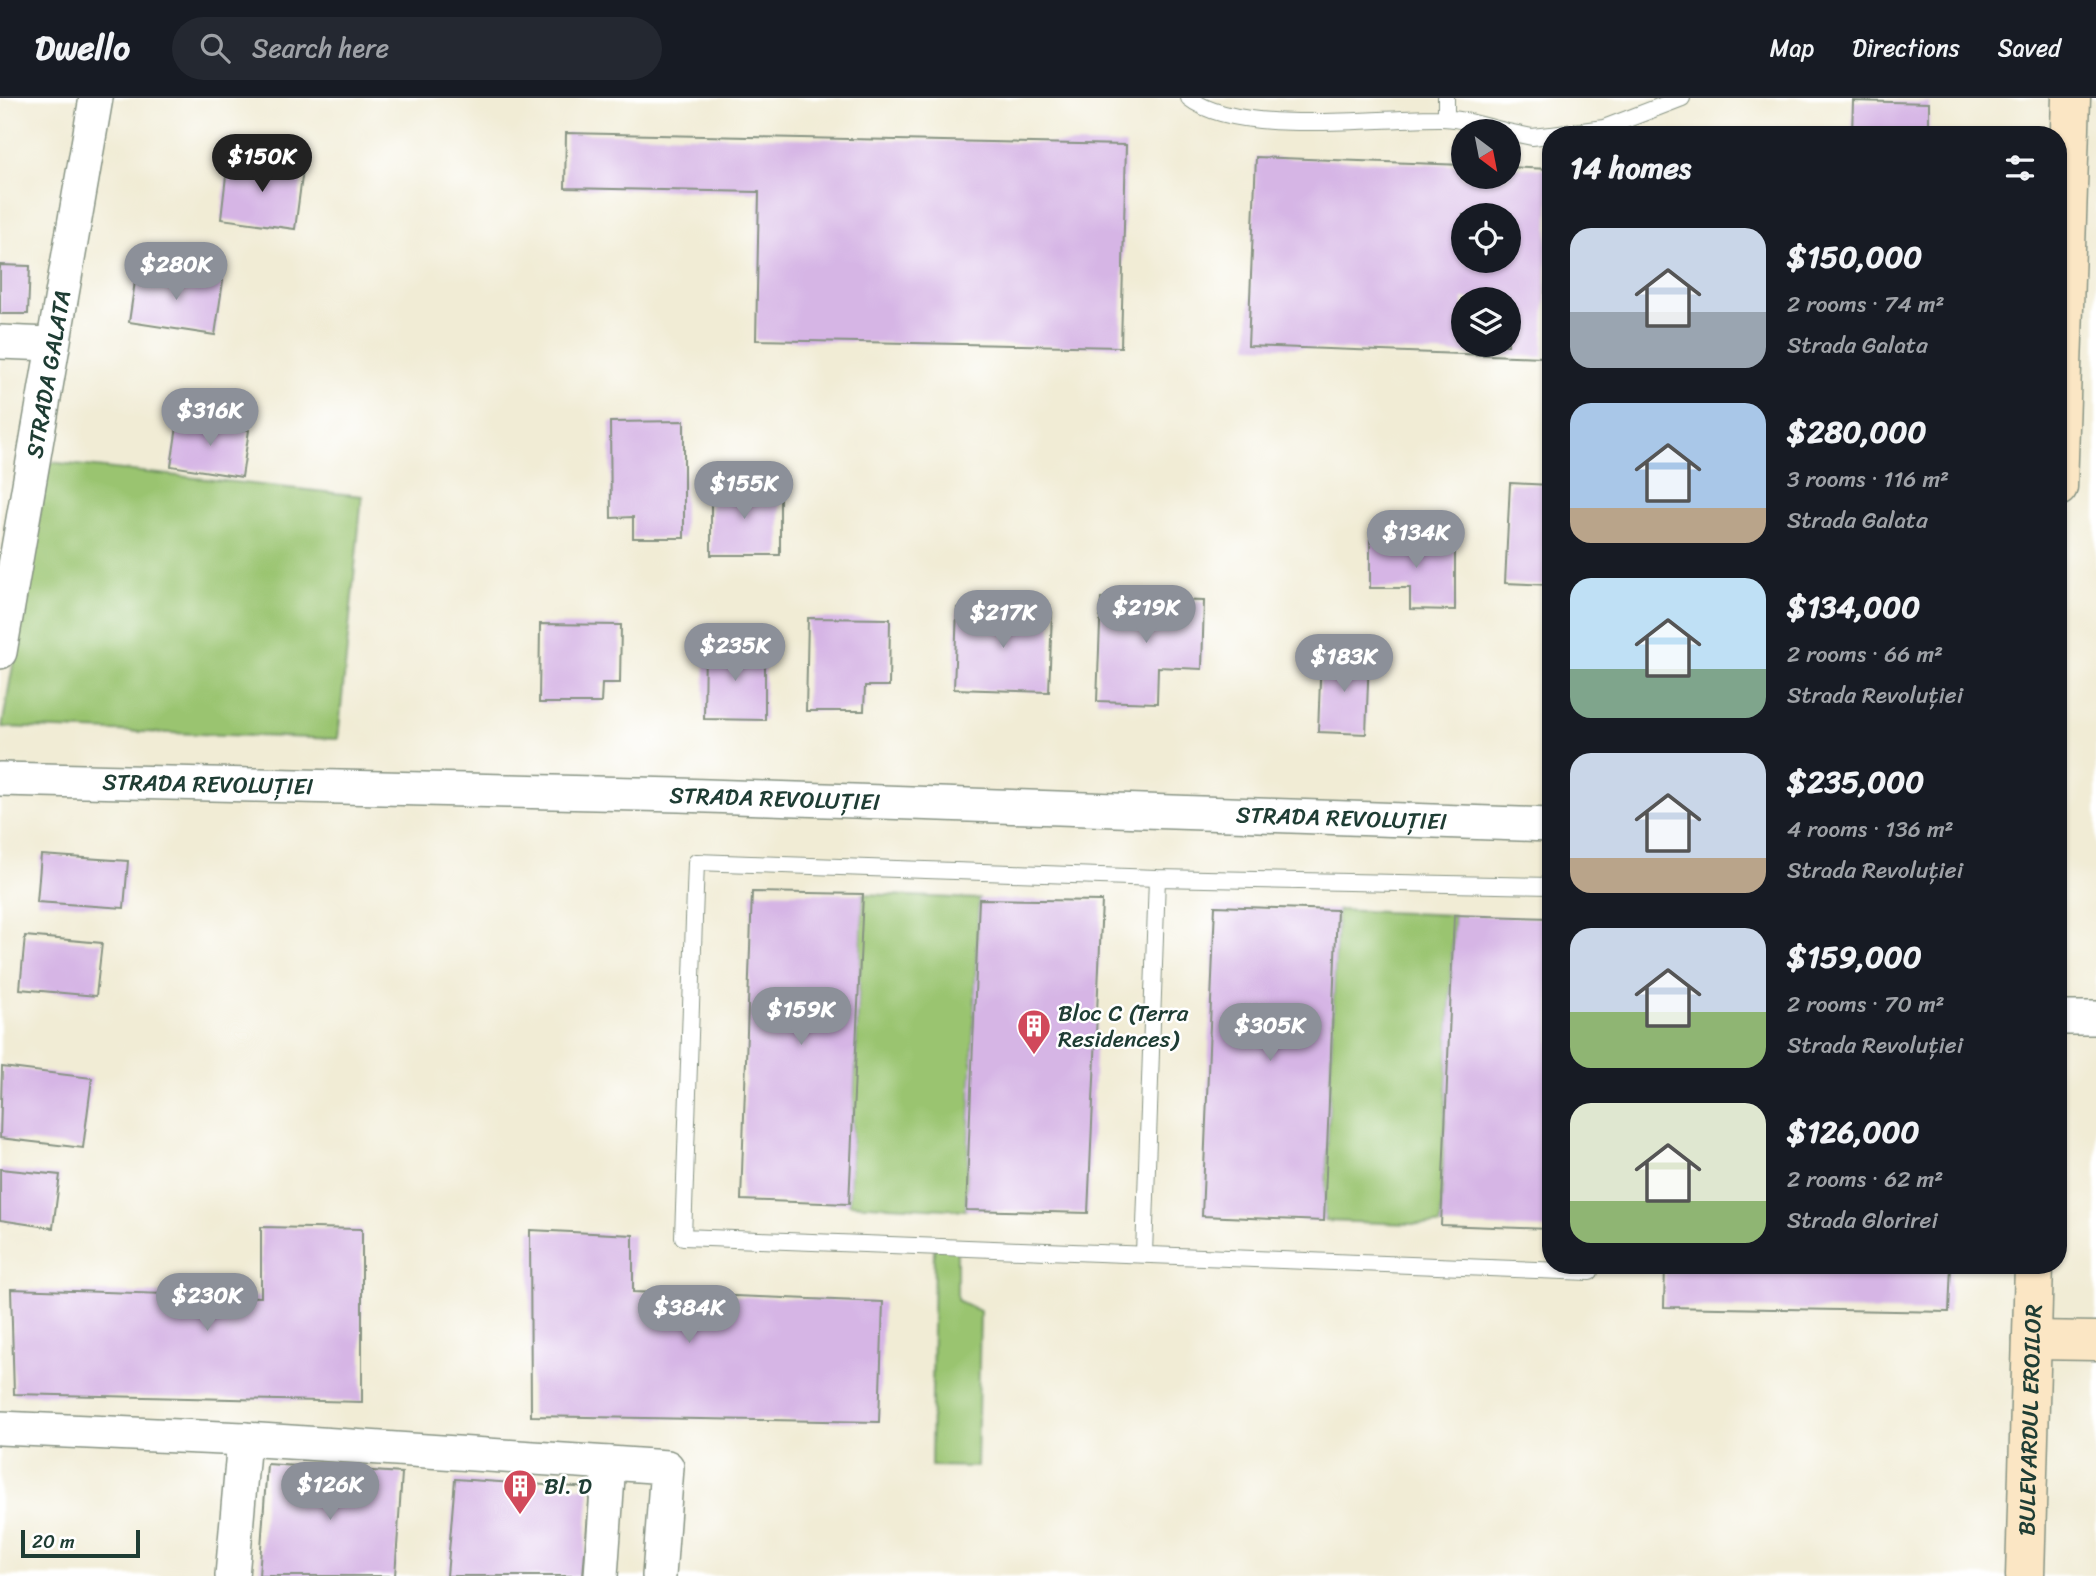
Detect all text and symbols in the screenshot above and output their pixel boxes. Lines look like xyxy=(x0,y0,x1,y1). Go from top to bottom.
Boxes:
search box xyxy=(172,17,662,80)
text: Dwello xyxy=(35,19,130,77)
text: Search here xyxy=(252,25,389,71)
text: Map xyxy=(1770,27,1814,69)
text: Directions xyxy=(1852,27,1960,69)
text: Saved xyxy=(1998,27,2061,69)
icon: search xyxy=(196,29,234,67)
north arrow xyxy=(1451,119,1521,189)
map controls xyxy=(1451,119,1521,357)
pin: $150K xyxy=(213,134,311,194)
text: $150K xyxy=(228,136,296,177)
text: 14 homes xyxy=(1570,141,1691,195)
icon: filters xyxy=(2001,149,2039,187)
button: locate xyxy=(1451,203,1521,273)
text: $150,000 xyxy=(1787,230,1922,284)
pin: $280K xyxy=(127,242,225,302)
text: $280K xyxy=(140,244,212,285)
icon: home xyxy=(1626,256,1710,340)
text: 2 rooms · 74 m² xyxy=(1787,284,1944,325)
street label: STRADA GALATA xyxy=(13,287,83,461)
button: layers xyxy=(1451,287,1521,357)
text: Strada Galata xyxy=(1787,325,1928,366)
pin: $316K xyxy=(161,388,259,448)
text: $316K xyxy=(177,390,243,431)
text: $280,000 xyxy=(1787,405,1927,459)
icon: home xyxy=(1626,431,1710,515)
text: 3 rooms · 116 m² xyxy=(1787,459,1949,500)
pin: $155K xyxy=(695,462,793,521)
text: $155K xyxy=(710,463,778,504)
text: Strada Galata xyxy=(1787,500,1928,541)
pin: $134K xyxy=(1367,510,1465,570)
text: $134K xyxy=(1383,512,1449,553)
text: $134,000 xyxy=(1787,580,1920,634)
pin: $219K xyxy=(1097,586,1195,645)
text: $219K xyxy=(1113,587,1179,628)
pin: $217K xyxy=(954,590,1052,650)
text: $217K xyxy=(970,592,1036,633)
icon: home xyxy=(1626,606,1710,690)
pin: $235K xyxy=(686,624,784,683)
text: $235K xyxy=(700,625,770,666)
pin: $183K xyxy=(1295,634,1393,694)
text: 2 rooms · 66 m² xyxy=(1787,634,1943,675)
text: $183K xyxy=(1311,636,1377,677)
text: Strada Revoluției xyxy=(1787,675,1963,716)
text: $235,000 xyxy=(1787,755,1924,809)
street label: STRADA REVOLUȚIEI xyxy=(102,761,314,807)
street label: STRADA REVOLUȚIEI xyxy=(669,774,881,822)
icon: home xyxy=(1626,781,1710,865)
street label: STRADA REVOLUȚIEI xyxy=(1235,794,1448,842)
text: 4 rooms · 136 m² xyxy=(1787,809,1954,850)
text: Strada Revoluției xyxy=(1787,850,1963,891)
text: $159,000 xyxy=(1787,930,1922,984)
icon: home xyxy=(1626,956,1710,1040)
text: 2 rooms · 70 m² xyxy=(1787,984,1945,1025)
pin: $159K xyxy=(752,988,850,1047)
text: $159K xyxy=(767,989,835,1030)
place label: Bloc C (Terra Residences) xyxy=(1058,993,1189,1060)
pin: $305K xyxy=(1221,1004,1319,1063)
text: $305K xyxy=(1235,1005,1305,1046)
building icon: Bloc C (Terra Residences) xyxy=(1015,1007,1053,1056)
text: Strada Revoluției xyxy=(1787,1025,1963,1066)
text: $126,000 xyxy=(1787,1105,1919,1159)
icon: home xyxy=(1626,1131,1710,1215)
text: 2 rooms · 62 m² xyxy=(1787,1159,1943,1200)
text: Strada Glorirei xyxy=(1787,1200,1938,1241)
pin: $230K xyxy=(158,1274,256,1333)
text: $230K xyxy=(172,1275,242,1316)
pin: $384K xyxy=(640,1286,738,1345)
text: $384K xyxy=(654,1287,724,1328)
street label: BULEVARDUL EROILOR xyxy=(2006,1304,2053,1536)
pin: $126K xyxy=(281,1462,379,1522)
text: $126K xyxy=(297,1464,363,1505)
place label: Bl. D xyxy=(544,1466,592,1507)
building icon: Bl. D xyxy=(501,1467,539,1516)
text: 20 m xyxy=(32,1525,75,1558)
scale bar xyxy=(21,1527,140,1559)

